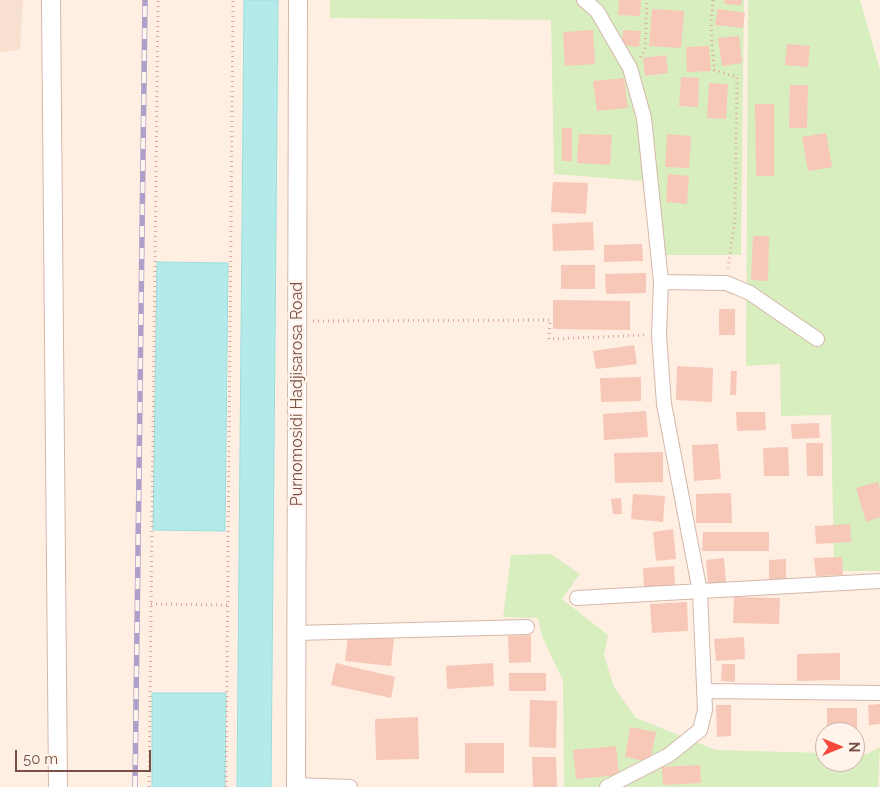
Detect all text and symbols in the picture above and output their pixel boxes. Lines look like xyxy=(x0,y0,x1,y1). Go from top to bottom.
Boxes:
street label: Purnomosidi Hadjisarosa Road xyxy=(287,282,307,506)
north arrow xyxy=(815,722,865,772)
scale bar xyxy=(18,740,154,772)
text: N xyxy=(846,742,862,752)
text: 50 m xyxy=(23,750,58,768)

